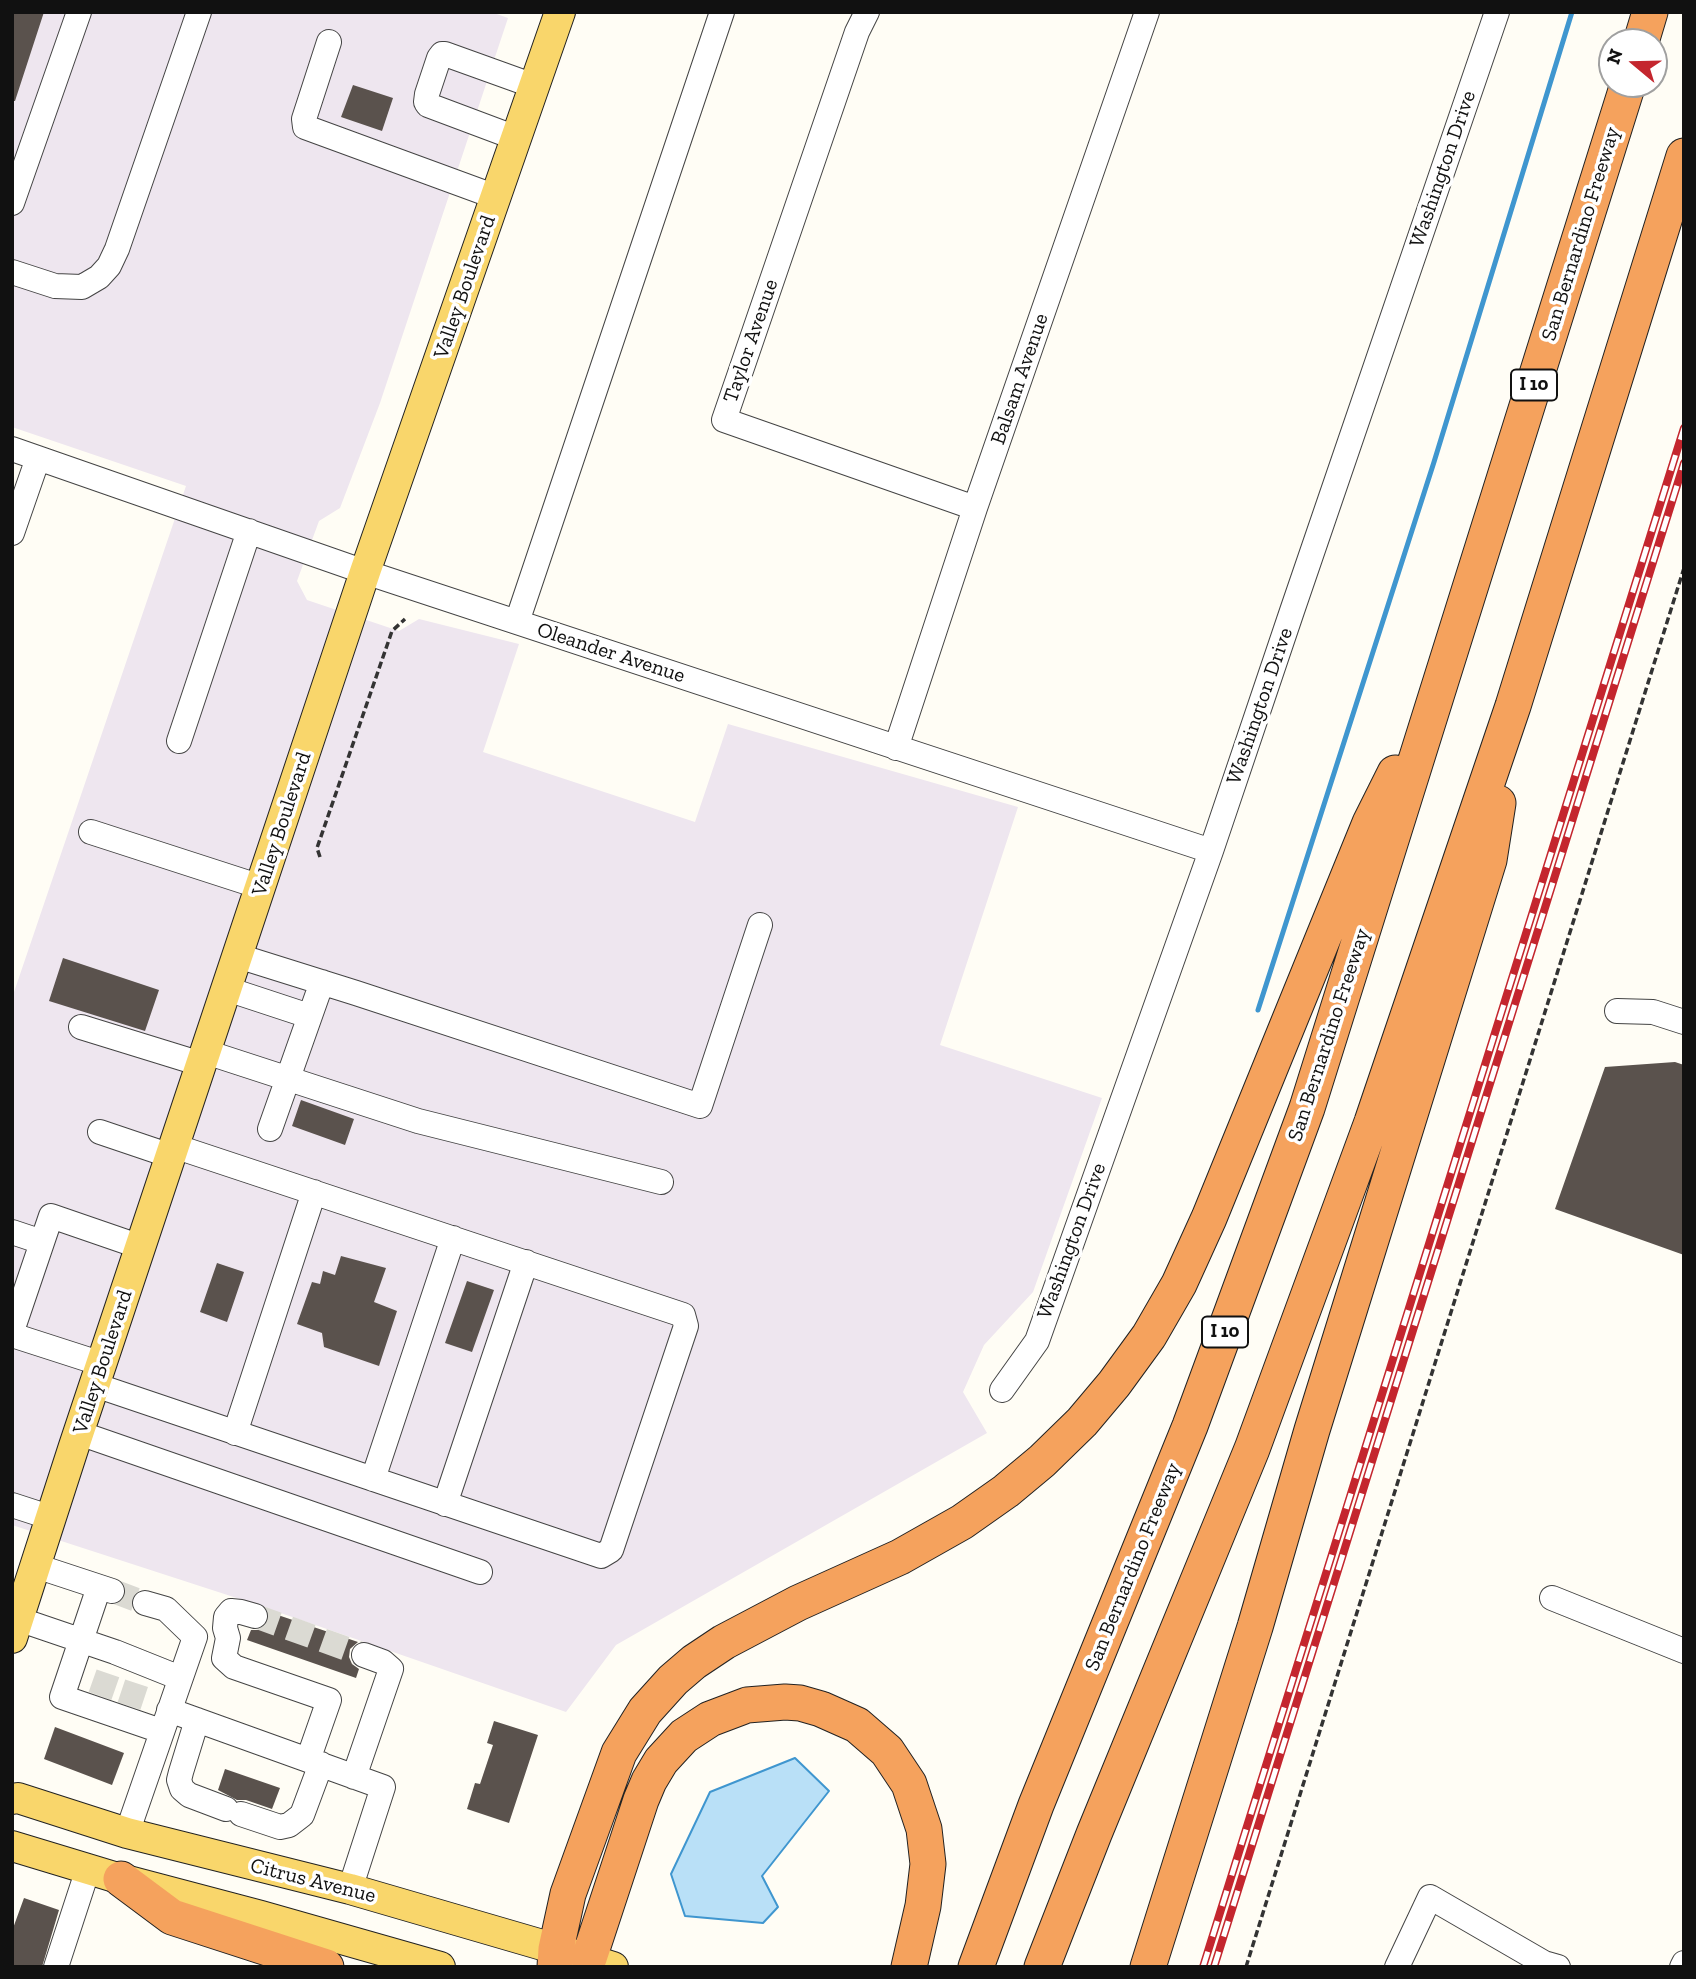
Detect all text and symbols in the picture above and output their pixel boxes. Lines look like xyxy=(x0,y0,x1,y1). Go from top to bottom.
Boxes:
north arrow xyxy=(1598,28,1668,98)
text: N xyxy=(1601,46,1628,67)
street label: Washington Drive xyxy=(1404,87,1482,251)
street label: San Bernardino Freeway xyxy=(1536,124,1626,344)
street label: Valley Boulevard xyxy=(429,212,501,362)
street label: Taylor Avenue xyxy=(718,276,784,406)
street label: Balsam Avenue xyxy=(986,310,1054,448)
road number: I 10 xyxy=(1511,370,1557,400)
street label: Oleander Avenue xyxy=(534,617,688,689)
street label: Washington Drive xyxy=(1221,624,1299,788)
street label: Valley Boulevard xyxy=(247,749,317,899)
street label: San Bernardino Freeway xyxy=(1283,925,1375,1145)
street label: Washington Drive xyxy=(1032,1160,1112,1322)
street label: Valley Boulevard xyxy=(68,1287,138,1437)
road number: I 10 xyxy=(1202,1316,1248,1348)
street label: San Bernardino Freeway xyxy=(1080,1459,1186,1675)
street label: Citrus Avenue xyxy=(248,1853,378,1909)

